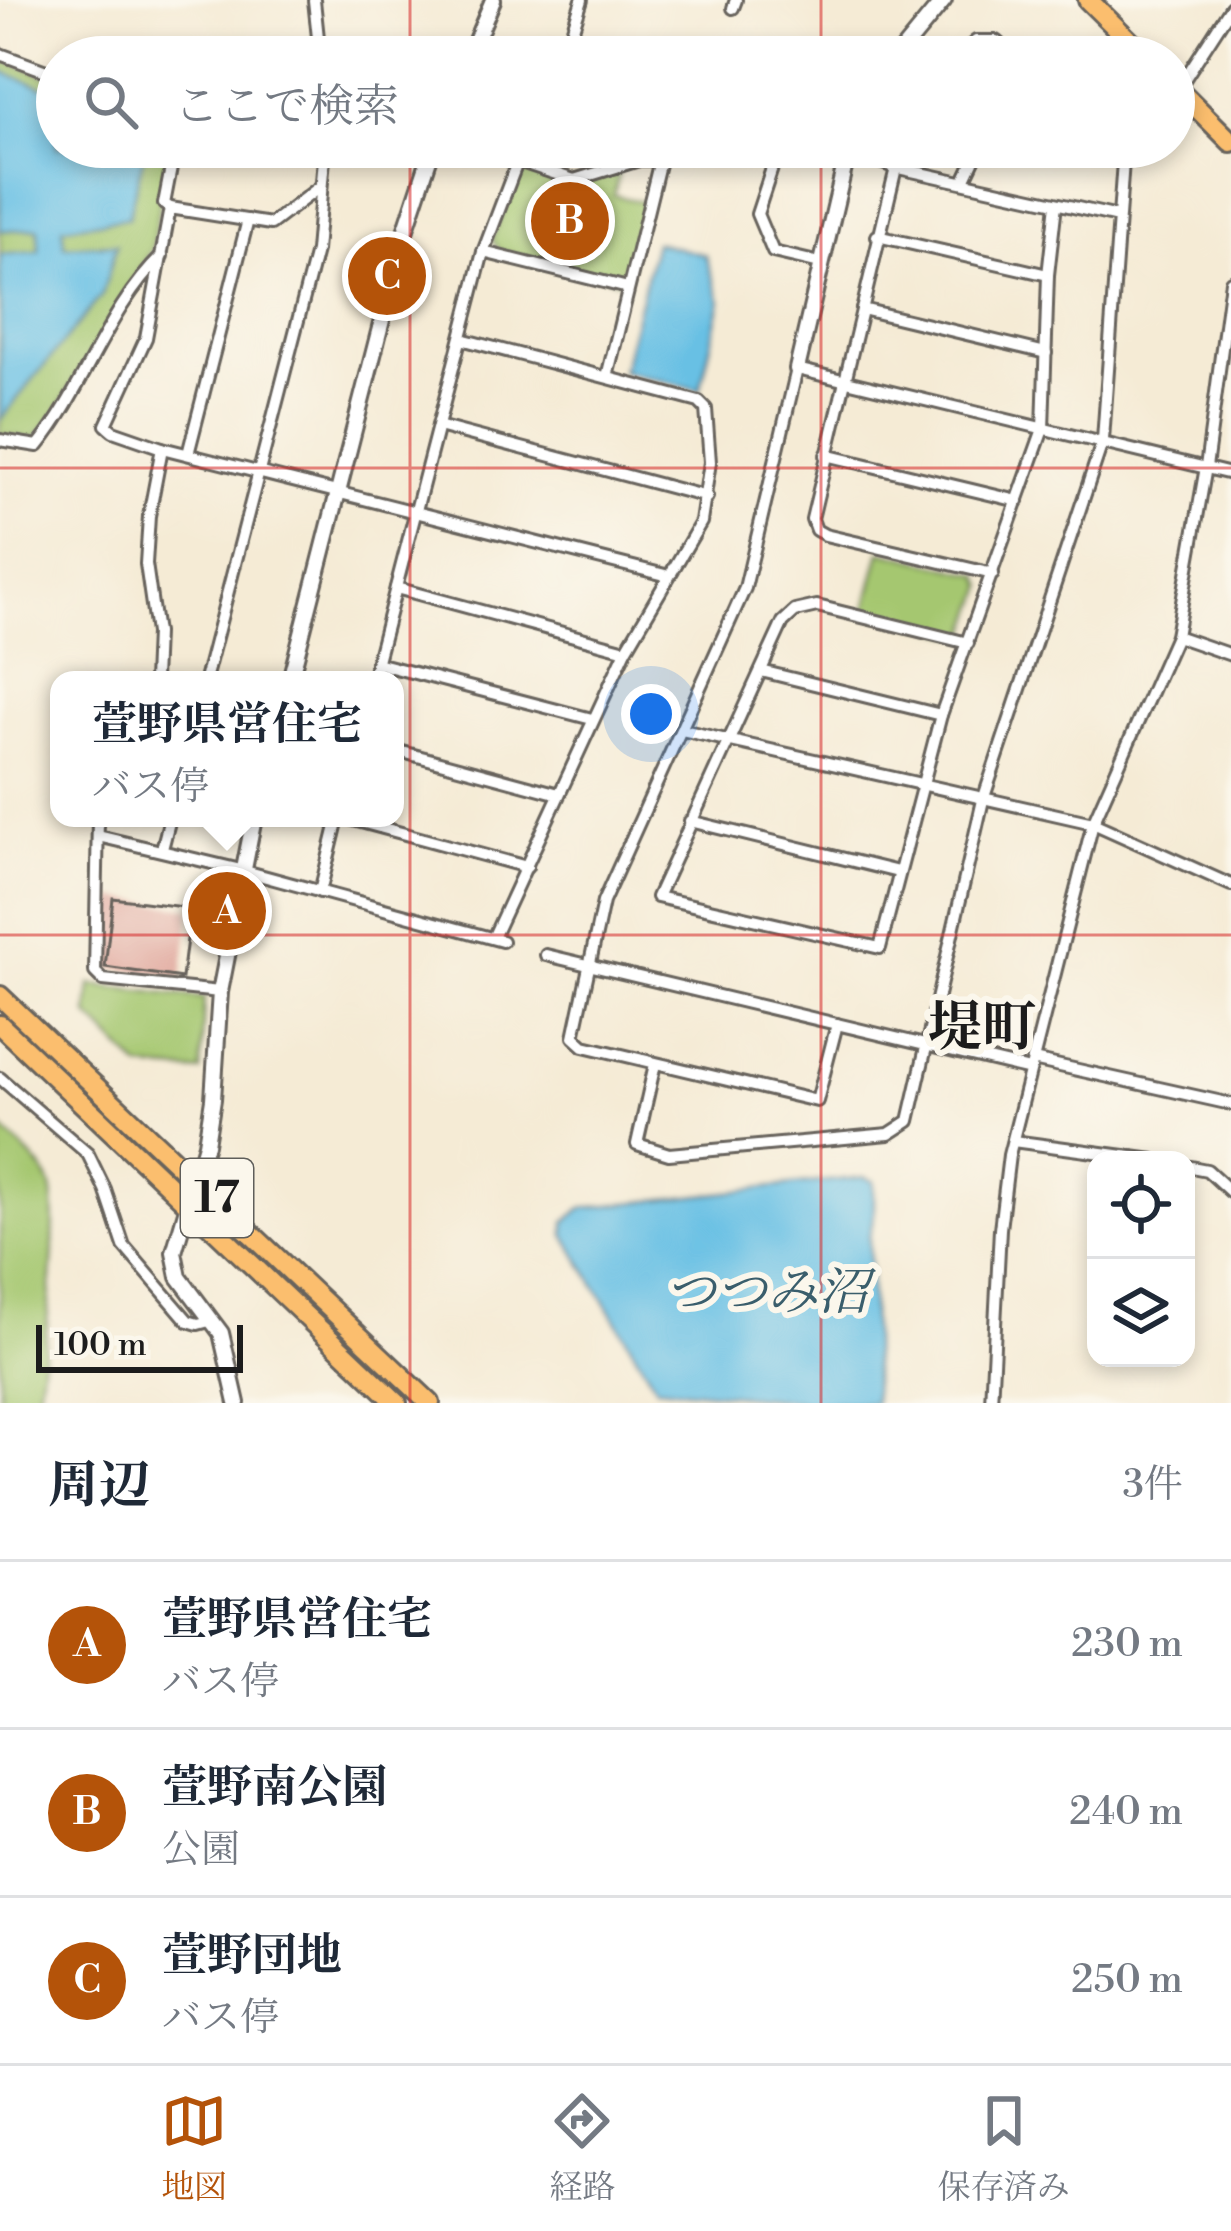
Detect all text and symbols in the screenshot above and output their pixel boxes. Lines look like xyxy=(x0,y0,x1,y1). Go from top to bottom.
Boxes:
search box xyxy=(36,36,1195,168)
icon: search xyxy=(78,69,144,135)
text: ここで検索 xyxy=(174,79,399,136)
pin: B xyxy=(531,176,609,266)
pin: C xyxy=(348,231,426,321)
popup xyxy=(50,671,404,827)
your location xyxy=(621,684,681,744)
text: 萱野県営住宅 xyxy=(92,697,362,754)
text: バス停 xyxy=(92,763,209,812)
pin: A xyxy=(188,866,266,956)
district label: 堤町 xyxy=(928,995,1036,1063)
map controls xyxy=(1087,1151,1195,1367)
button: locate xyxy=(1087,1151,1195,1259)
road number: 17 xyxy=(181,1159,253,1237)
button: layers xyxy=(1087,1259,1195,1367)
water label: つつみ沼 xyxy=(665,1262,876,1326)
scale bar xyxy=(36,1319,243,1372)
text: 100 m xyxy=(54,1325,147,1366)
text: 周辺 xyxy=(48,1455,150,1519)
text: 3件 xyxy=(1122,1461,1183,1510)
text: 萱野県営住宅 xyxy=(162,1592,432,1649)
text: A xyxy=(73,1620,101,1669)
text: 230 m xyxy=(1071,1620,1183,1669)
text: バス停 xyxy=(162,1658,279,1707)
text: 萱野南公園 xyxy=(162,1760,387,1817)
text: B xyxy=(72,1788,102,1837)
text: 240 m xyxy=(1069,1788,1183,1837)
text: 公園 xyxy=(162,1826,240,1875)
text: 萱野団地 xyxy=(162,1928,342,1985)
text: C xyxy=(73,1956,101,2005)
text: 250 m xyxy=(1071,1956,1183,2005)
text: バス停 xyxy=(162,1994,279,2043)
tab: 地図 xyxy=(161,2088,227,2209)
tab: 経路 xyxy=(549,2088,615,2209)
tab: 保存済み xyxy=(938,2088,1070,2209)

